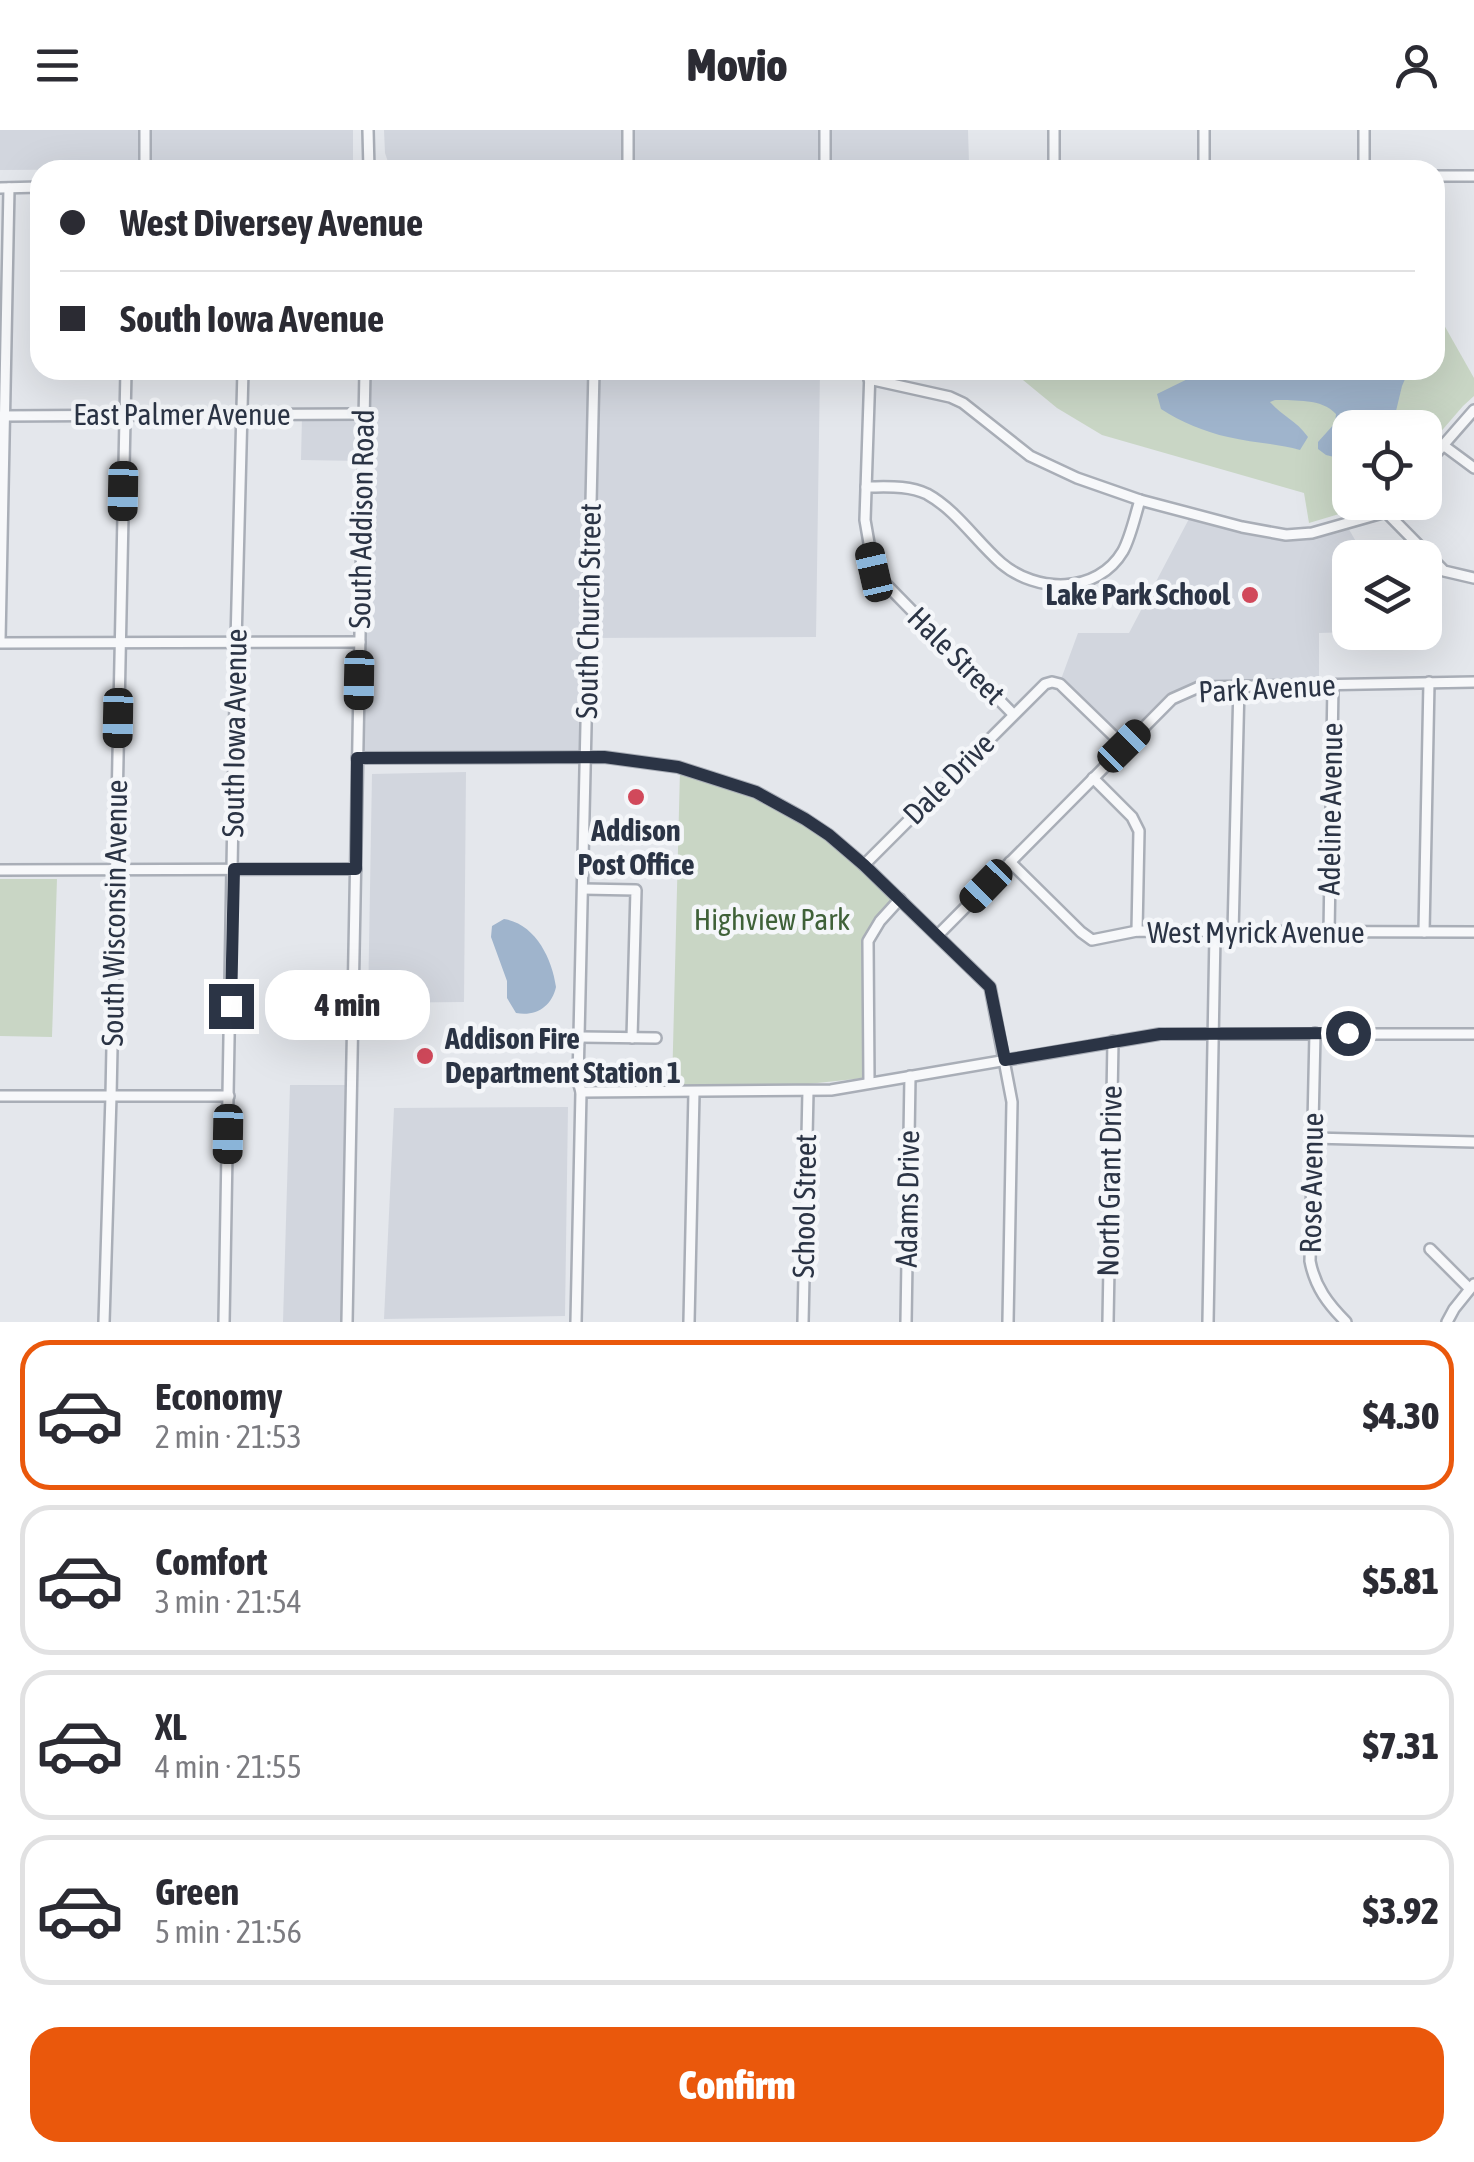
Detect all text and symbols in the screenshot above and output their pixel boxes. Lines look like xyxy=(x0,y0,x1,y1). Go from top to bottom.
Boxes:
icon: menu xyxy=(30,38,85,93)
icon: person xyxy=(1389,38,1444,93)
text: Movio xyxy=(687,39,787,91)
text: West Diversey Avenue xyxy=(120,201,423,244)
text: South Iowa Avenue xyxy=(120,297,384,340)
street label: East Palmer Avenue xyxy=(73,397,291,431)
street label: South Addison Road xyxy=(342,409,380,629)
map controls xyxy=(1332,410,1442,650)
button: locate xyxy=(1332,410,1442,520)
car xyxy=(107,461,139,521)
street label: South Church Street xyxy=(569,503,607,719)
car xyxy=(853,539,895,605)
button: layers xyxy=(1332,540,1442,650)
place label: Lake Park School xyxy=(1046,577,1231,611)
marker: Lake Park School xyxy=(1239,584,1261,606)
street label: Hale Street xyxy=(901,600,1012,711)
street label: South Iowa Avenue xyxy=(215,628,253,838)
car xyxy=(343,650,375,710)
street label: Park Avenue xyxy=(1198,667,1336,709)
car xyxy=(102,688,134,748)
car xyxy=(1092,714,1156,778)
street label: Adeline Avenue xyxy=(1311,722,1349,896)
street label: Dale Drive xyxy=(896,726,1001,831)
street label: South Wisconsin Avenue xyxy=(95,779,133,1047)
marker: Addison Post Office xyxy=(625,786,647,808)
place label: Addison Post Office xyxy=(577,813,695,881)
car xyxy=(954,854,1018,918)
park label: Highview Park xyxy=(694,902,850,936)
street label: West Myrick Avenue xyxy=(1147,915,1365,949)
callout: 4 min xyxy=(266,971,431,1041)
route end xyxy=(209,984,254,1029)
text: 4 min xyxy=(315,986,380,1023)
route start xyxy=(1326,1011,1371,1056)
place label: Addison Fire Department Station 1 xyxy=(444,1021,681,1089)
marker: Addison Fire Department Station 1 xyxy=(414,1045,436,1067)
street label: North Grant Drive xyxy=(1090,1085,1128,1277)
car xyxy=(212,1104,244,1164)
street label: Rose Avenue xyxy=(1293,1112,1329,1254)
street label: Adams Drive xyxy=(889,1130,925,1268)
street label: School Street xyxy=(786,1134,822,1278)
icon: car xyxy=(35,1370,125,1460)
text: Economy xyxy=(155,1375,282,1418)
text: $4.30 xyxy=(1363,1394,1439,1437)
text: 2 min · 21:53 xyxy=(155,1418,302,1455)
icon: car xyxy=(35,1535,125,1625)
text: Comfort xyxy=(155,1540,267,1583)
text: $5.81 xyxy=(1363,1559,1439,1602)
text: 3 min · 21:54 xyxy=(155,1583,302,1620)
icon: car xyxy=(35,1700,125,1790)
text: XL xyxy=(155,1705,187,1748)
text: $7.31 xyxy=(1363,1724,1439,1767)
text: 4 min · 21:55 xyxy=(155,1748,302,1785)
icon: car xyxy=(35,1865,125,1955)
text: Green xyxy=(155,1870,239,1913)
text: $3.92 xyxy=(1363,1889,1439,1932)
text: 5 min · 21:56 xyxy=(155,1913,302,1950)
button: Confirm xyxy=(30,2027,1444,2142)

